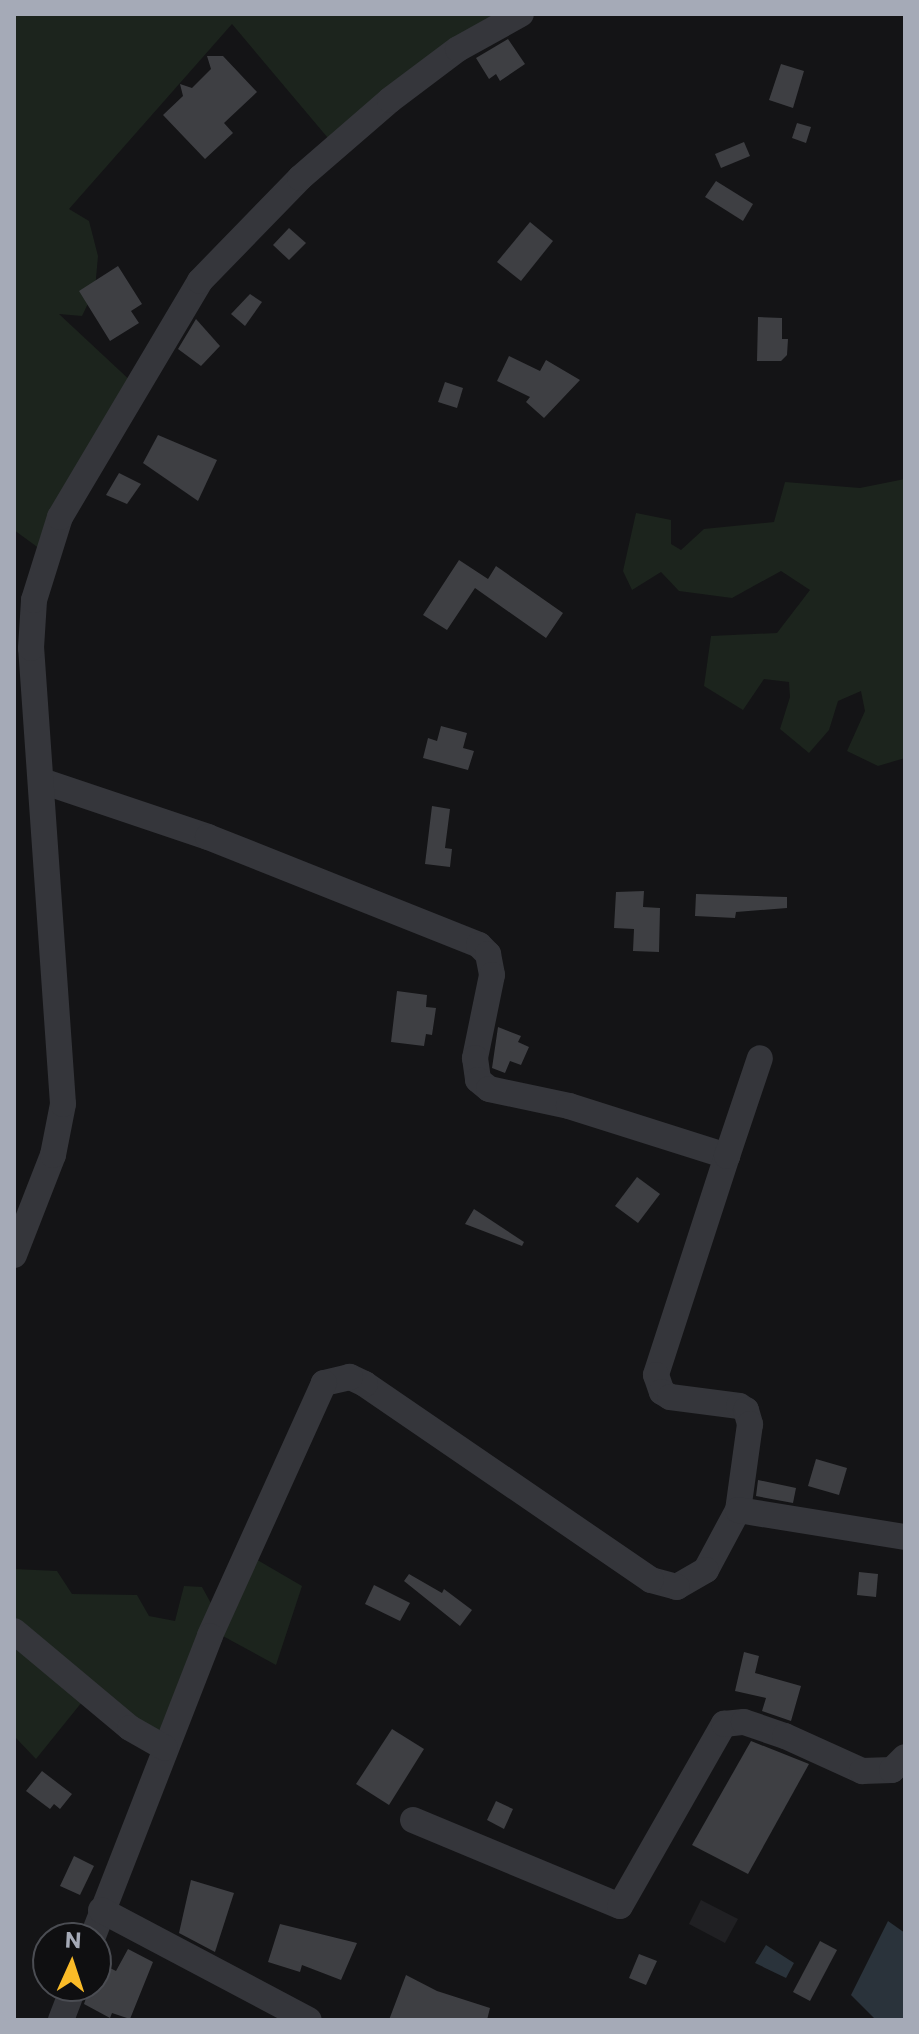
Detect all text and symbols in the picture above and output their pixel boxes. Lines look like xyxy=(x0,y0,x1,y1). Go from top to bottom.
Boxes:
north arrow xyxy=(32,1922,112,2002)
text: N xyxy=(64,1926,82,1953)

